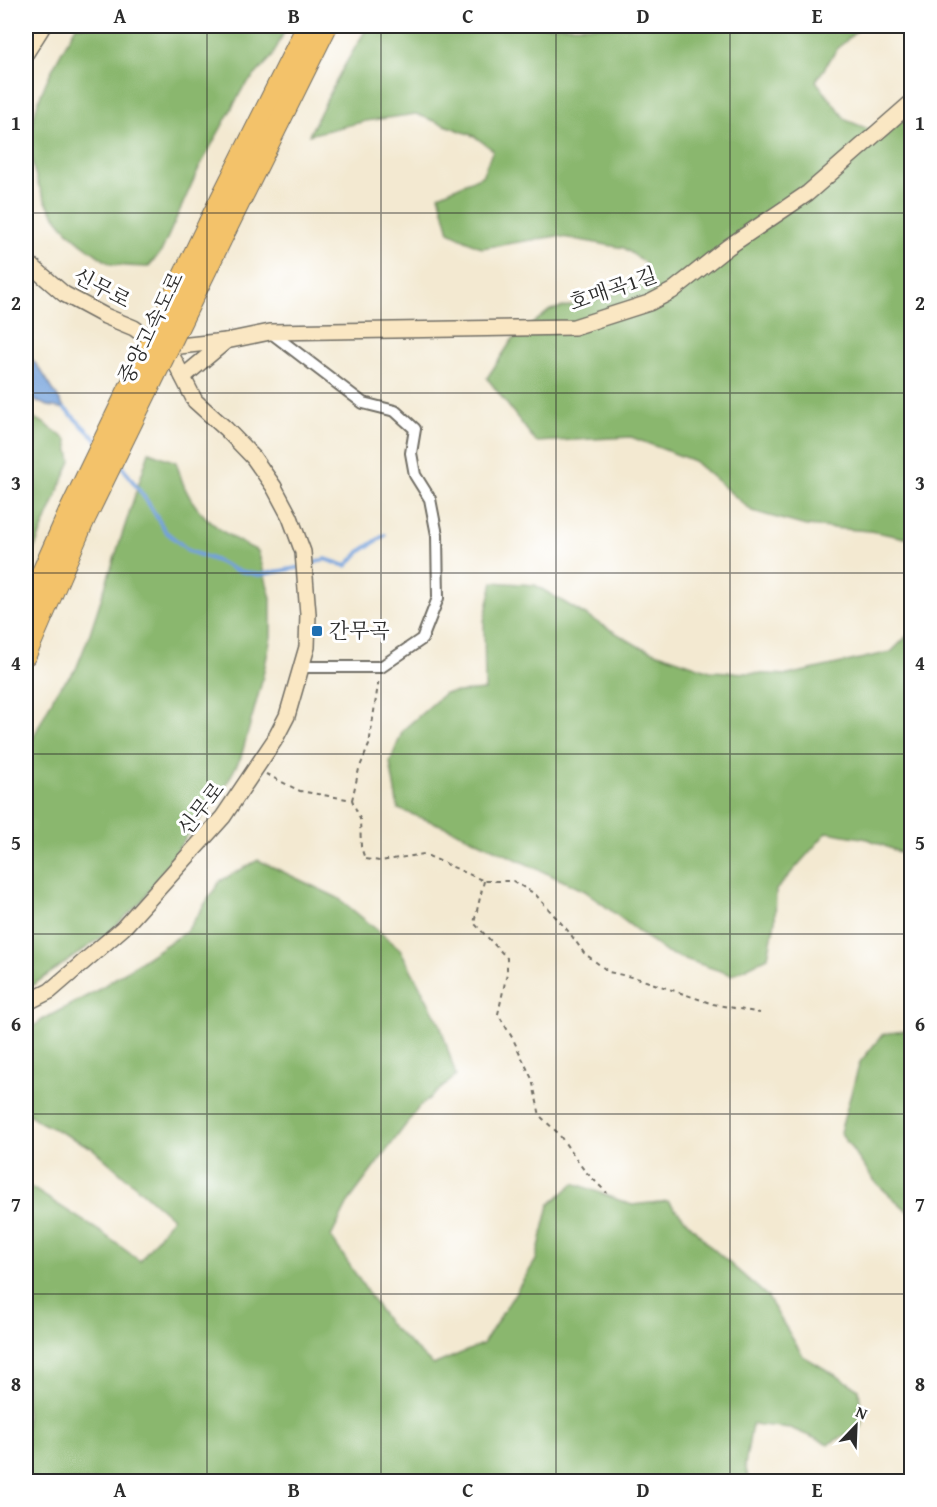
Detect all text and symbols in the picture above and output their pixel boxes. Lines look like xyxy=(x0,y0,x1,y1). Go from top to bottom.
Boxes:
text: A xyxy=(114,1,127,30)
text: B xyxy=(288,1,300,30)
text: C xyxy=(462,1,474,30)
text: D xyxy=(636,1,650,30)
text: E xyxy=(812,1,823,30)
text: 1 xyxy=(11,108,21,137)
text: 1 xyxy=(915,108,925,137)
street label: 호매곡1길 xyxy=(565,259,661,318)
street label: 신무로 xyxy=(68,260,136,316)
street label: 중앙고속도로 xyxy=(110,266,191,389)
text: 2 xyxy=(11,288,21,317)
text: 2 xyxy=(915,288,925,317)
text: 3 xyxy=(11,468,21,497)
text: 3 xyxy=(915,468,925,497)
place label: 간무곡 xyxy=(329,615,390,646)
marker: 간무곡 xyxy=(310,624,324,638)
text: 4 xyxy=(11,648,21,677)
text: 4 xyxy=(915,648,925,677)
street label: 신무로 xyxy=(170,775,232,842)
text: 5 xyxy=(11,828,21,857)
text: 5 xyxy=(915,828,925,857)
text: 6 xyxy=(11,1009,21,1038)
text: 6 xyxy=(915,1009,925,1038)
text: 7 xyxy=(11,1189,21,1218)
text: 7 xyxy=(915,1189,925,1218)
text: 8 xyxy=(11,1369,21,1398)
text: 8 xyxy=(915,1369,925,1398)
north arrow xyxy=(826,1396,886,1456)
text: N xyxy=(852,1399,872,1425)
text: A xyxy=(114,1475,127,1504)
text: B xyxy=(288,1475,300,1504)
text: C xyxy=(462,1475,474,1504)
text: D xyxy=(636,1475,650,1504)
text: E xyxy=(812,1475,823,1504)

